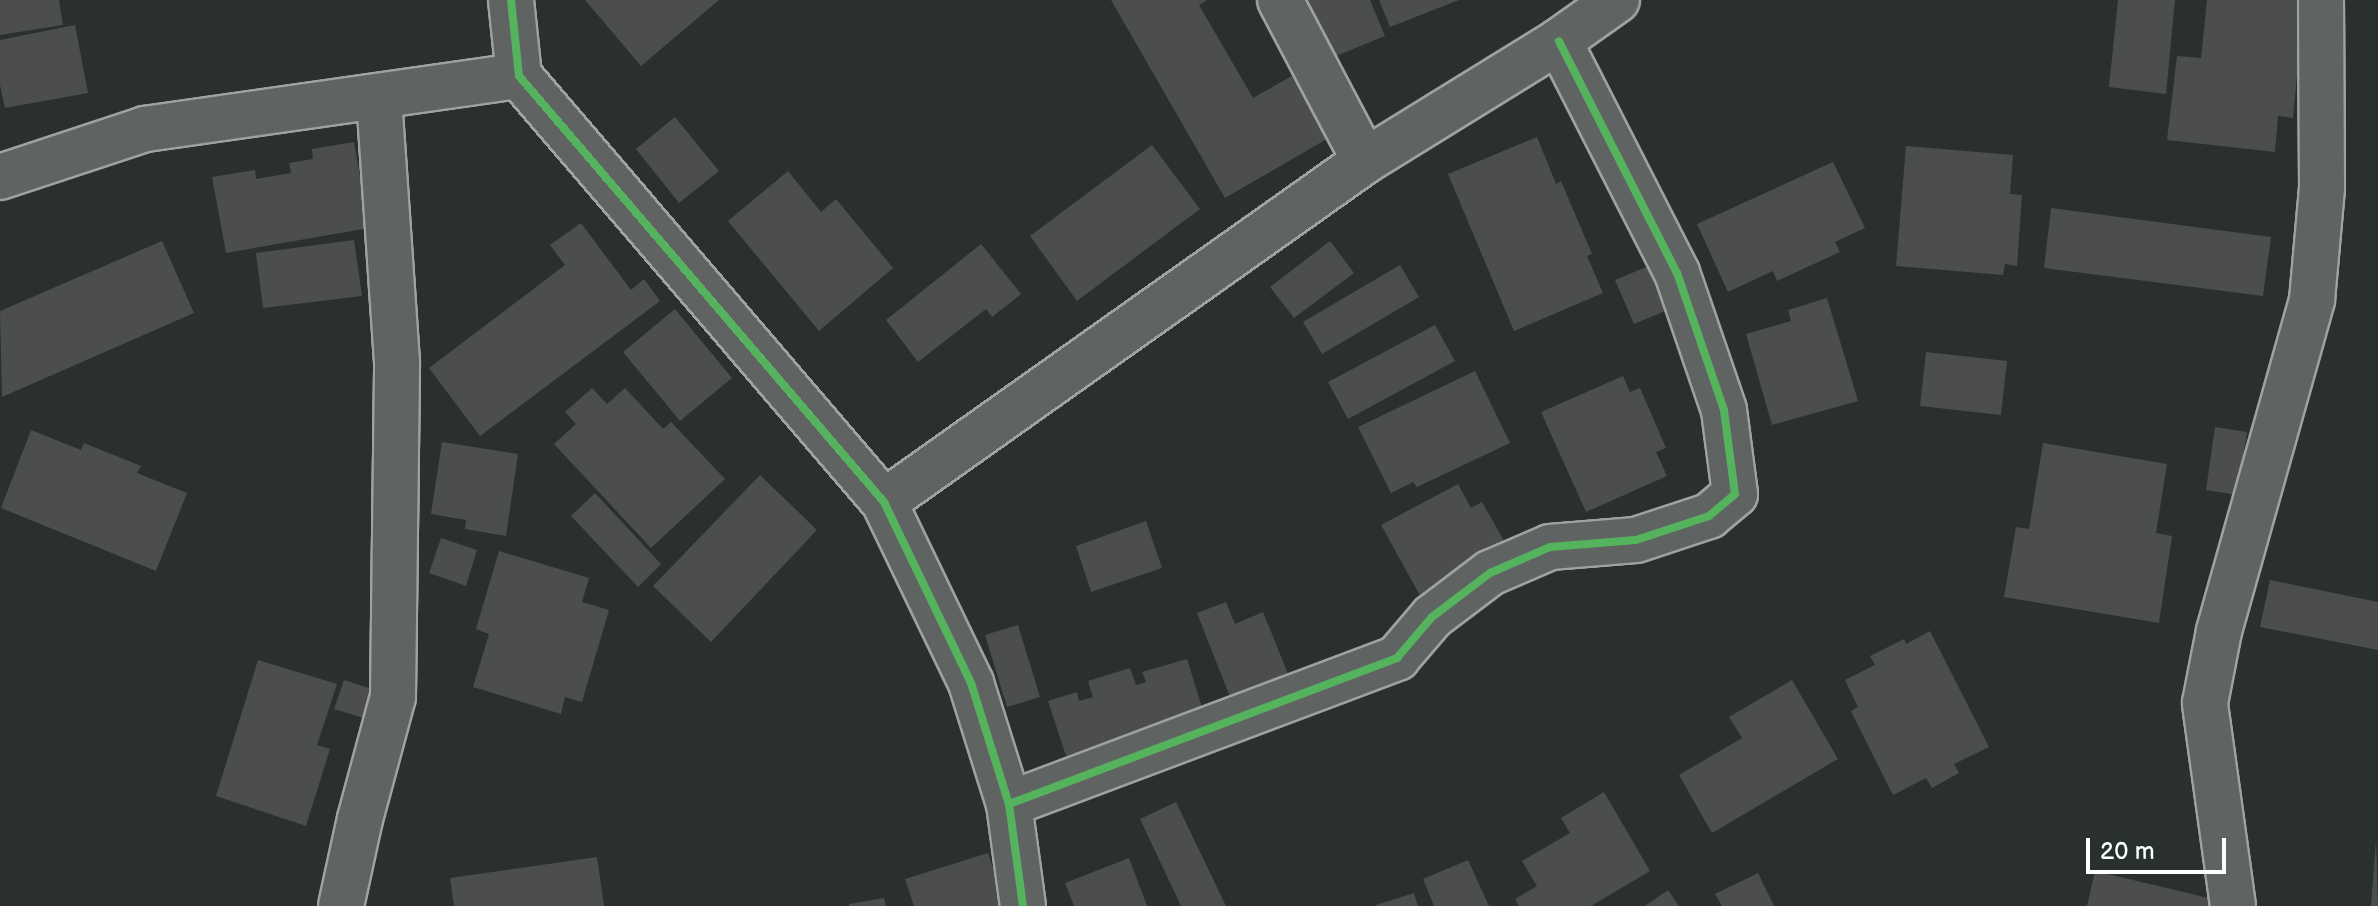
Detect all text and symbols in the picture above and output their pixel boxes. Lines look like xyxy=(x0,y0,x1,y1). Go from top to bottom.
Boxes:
scale bar xyxy=(2090,822,2230,872)
text: 20 m xyxy=(2100,837,2155,866)

